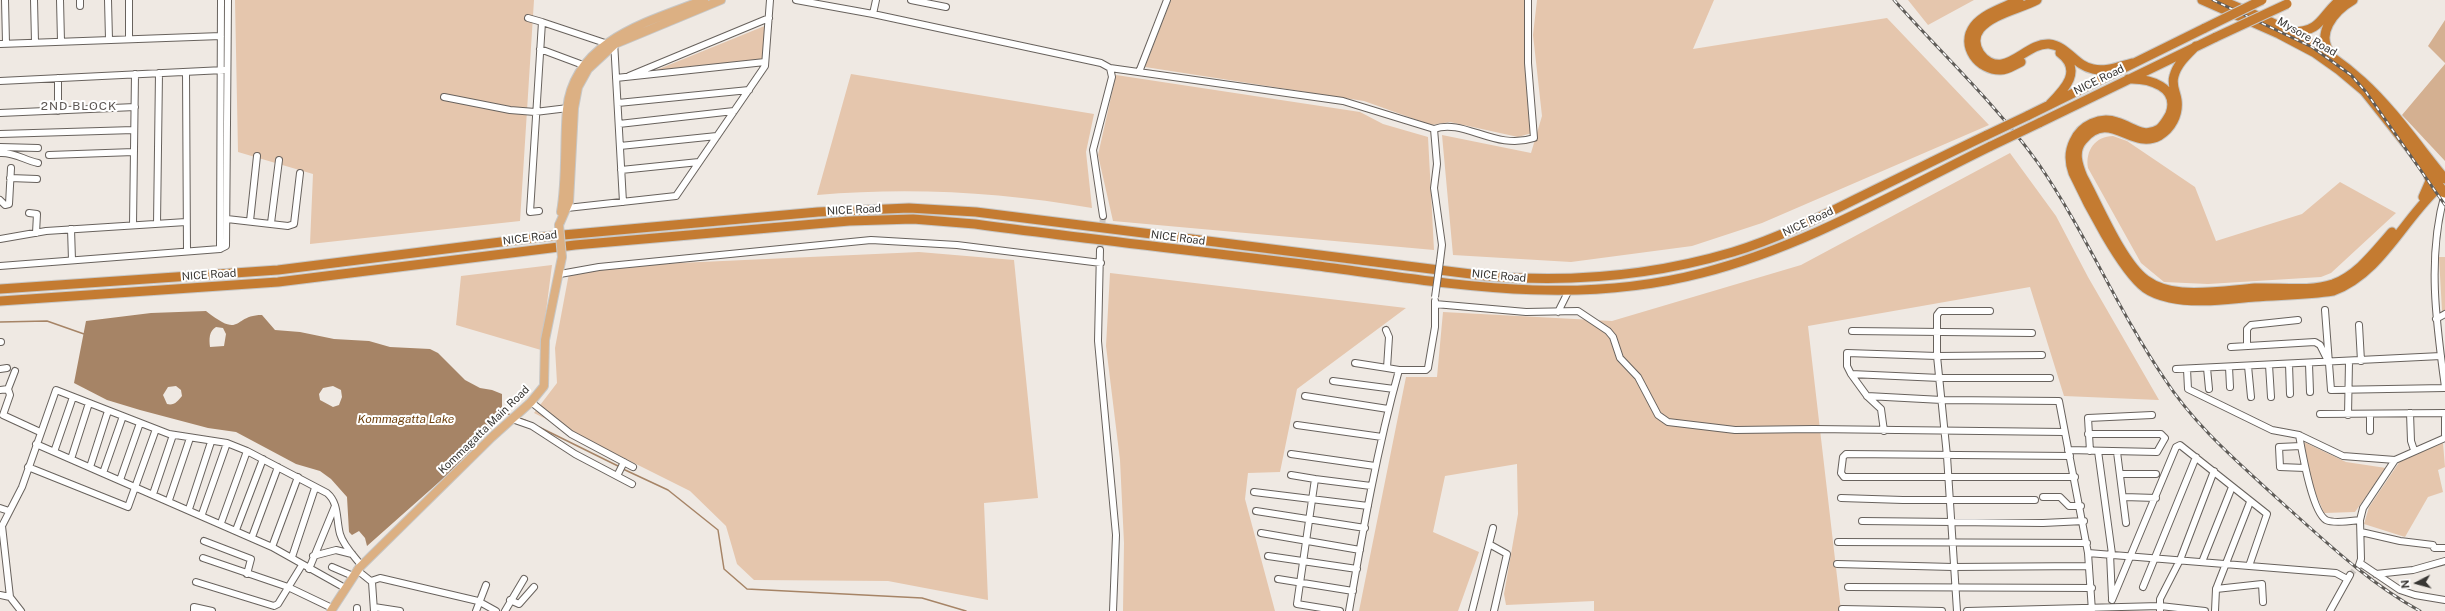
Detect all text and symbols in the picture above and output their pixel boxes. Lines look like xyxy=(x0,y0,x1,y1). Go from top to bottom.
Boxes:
street label: Mysore Road xyxy=(2275,15,2339,59)
street label: NICE Road xyxy=(2072,62,2126,98)
district label: 2ND BLOCK xyxy=(41,99,117,113)
street label: NICE Road xyxy=(826,202,882,218)
street label: NICE Road xyxy=(1781,204,1835,240)
street label: NICE Road xyxy=(502,228,558,248)
street label: NICE Road xyxy=(1150,228,1206,248)
street label: NICE Road xyxy=(181,267,237,283)
street label: NICE Road xyxy=(1471,267,1527,285)
street label: Kommagatta Main Road xyxy=(436,383,532,477)
water label: Kommagatta Lake xyxy=(358,412,454,426)
north arrow xyxy=(2397,563,2437,603)
text: N xyxy=(2399,579,2411,589)

